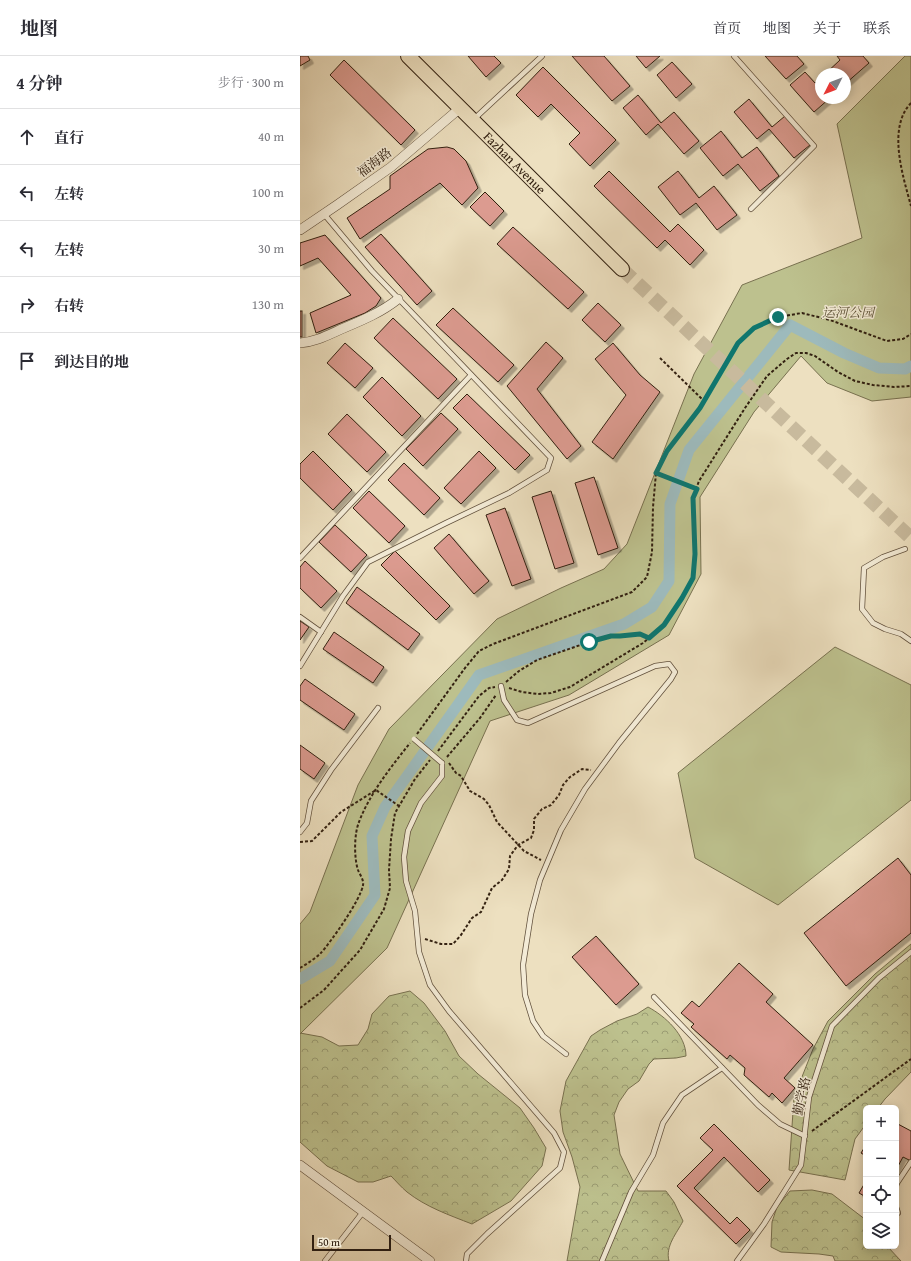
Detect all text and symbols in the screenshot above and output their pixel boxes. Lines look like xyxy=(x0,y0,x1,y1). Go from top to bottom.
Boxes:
text: 地图 xyxy=(20,14,58,42)
text: 首页 xyxy=(713,18,741,38)
text: 地图 xyxy=(763,18,791,38)
text: 关于 xyxy=(813,18,841,38)
text: 联系 xyxy=(863,18,891,38)
north arrow xyxy=(815,68,851,104)
text: 4 分钟 xyxy=(16,70,63,95)
text: 步行 · 300 m xyxy=(218,73,284,92)
icon: ahead xyxy=(16,126,38,148)
text: 直行 xyxy=(54,127,84,148)
text: 40 m xyxy=(258,127,284,146)
street label: Fazhan Avenue xyxy=(479,127,550,198)
street label: 福海路 xyxy=(353,143,396,182)
icon: left xyxy=(16,182,38,204)
text: 左转 xyxy=(54,183,84,204)
text: 100 m xyxy=(252,183,284,202)
icon: left xyxy=(16,238,38,260)
text: 左转 xyxy=(54,239,84,260)
text: 30 m xyxy=(258,239,284,258)
icon: right xyxy=(16,294,38,316)
text: 右转 xyxy=(54,295,84,316)
text: 130 m xyxy=(252,295,284,314)
park label: 运河公园 xyxy=(822,303,876,322)
route end xyxy=(769,308,787,326)
icon: arrive xyxy=(16,350,38,372)
text: 到达目的地 xyxy=(54,351,129,372)
route start xyxy=(580,633,598,651)
street label: 勤学路 xyxy=(788,1075,815,1117)
map controls xyxy=(863,1105,899,1249)
button: + xyxy=(863,1105,899,1141)
button: − xyxy=(863,1141,899,1177)
button: locate xyxy=(863,1177,899,1213)
button: layers xyxy=(863,1213,899,1249)
scale bar xyxy=(312,1233,391,1252)
text: 50 m xyxy=(318,1234,340,1250)

